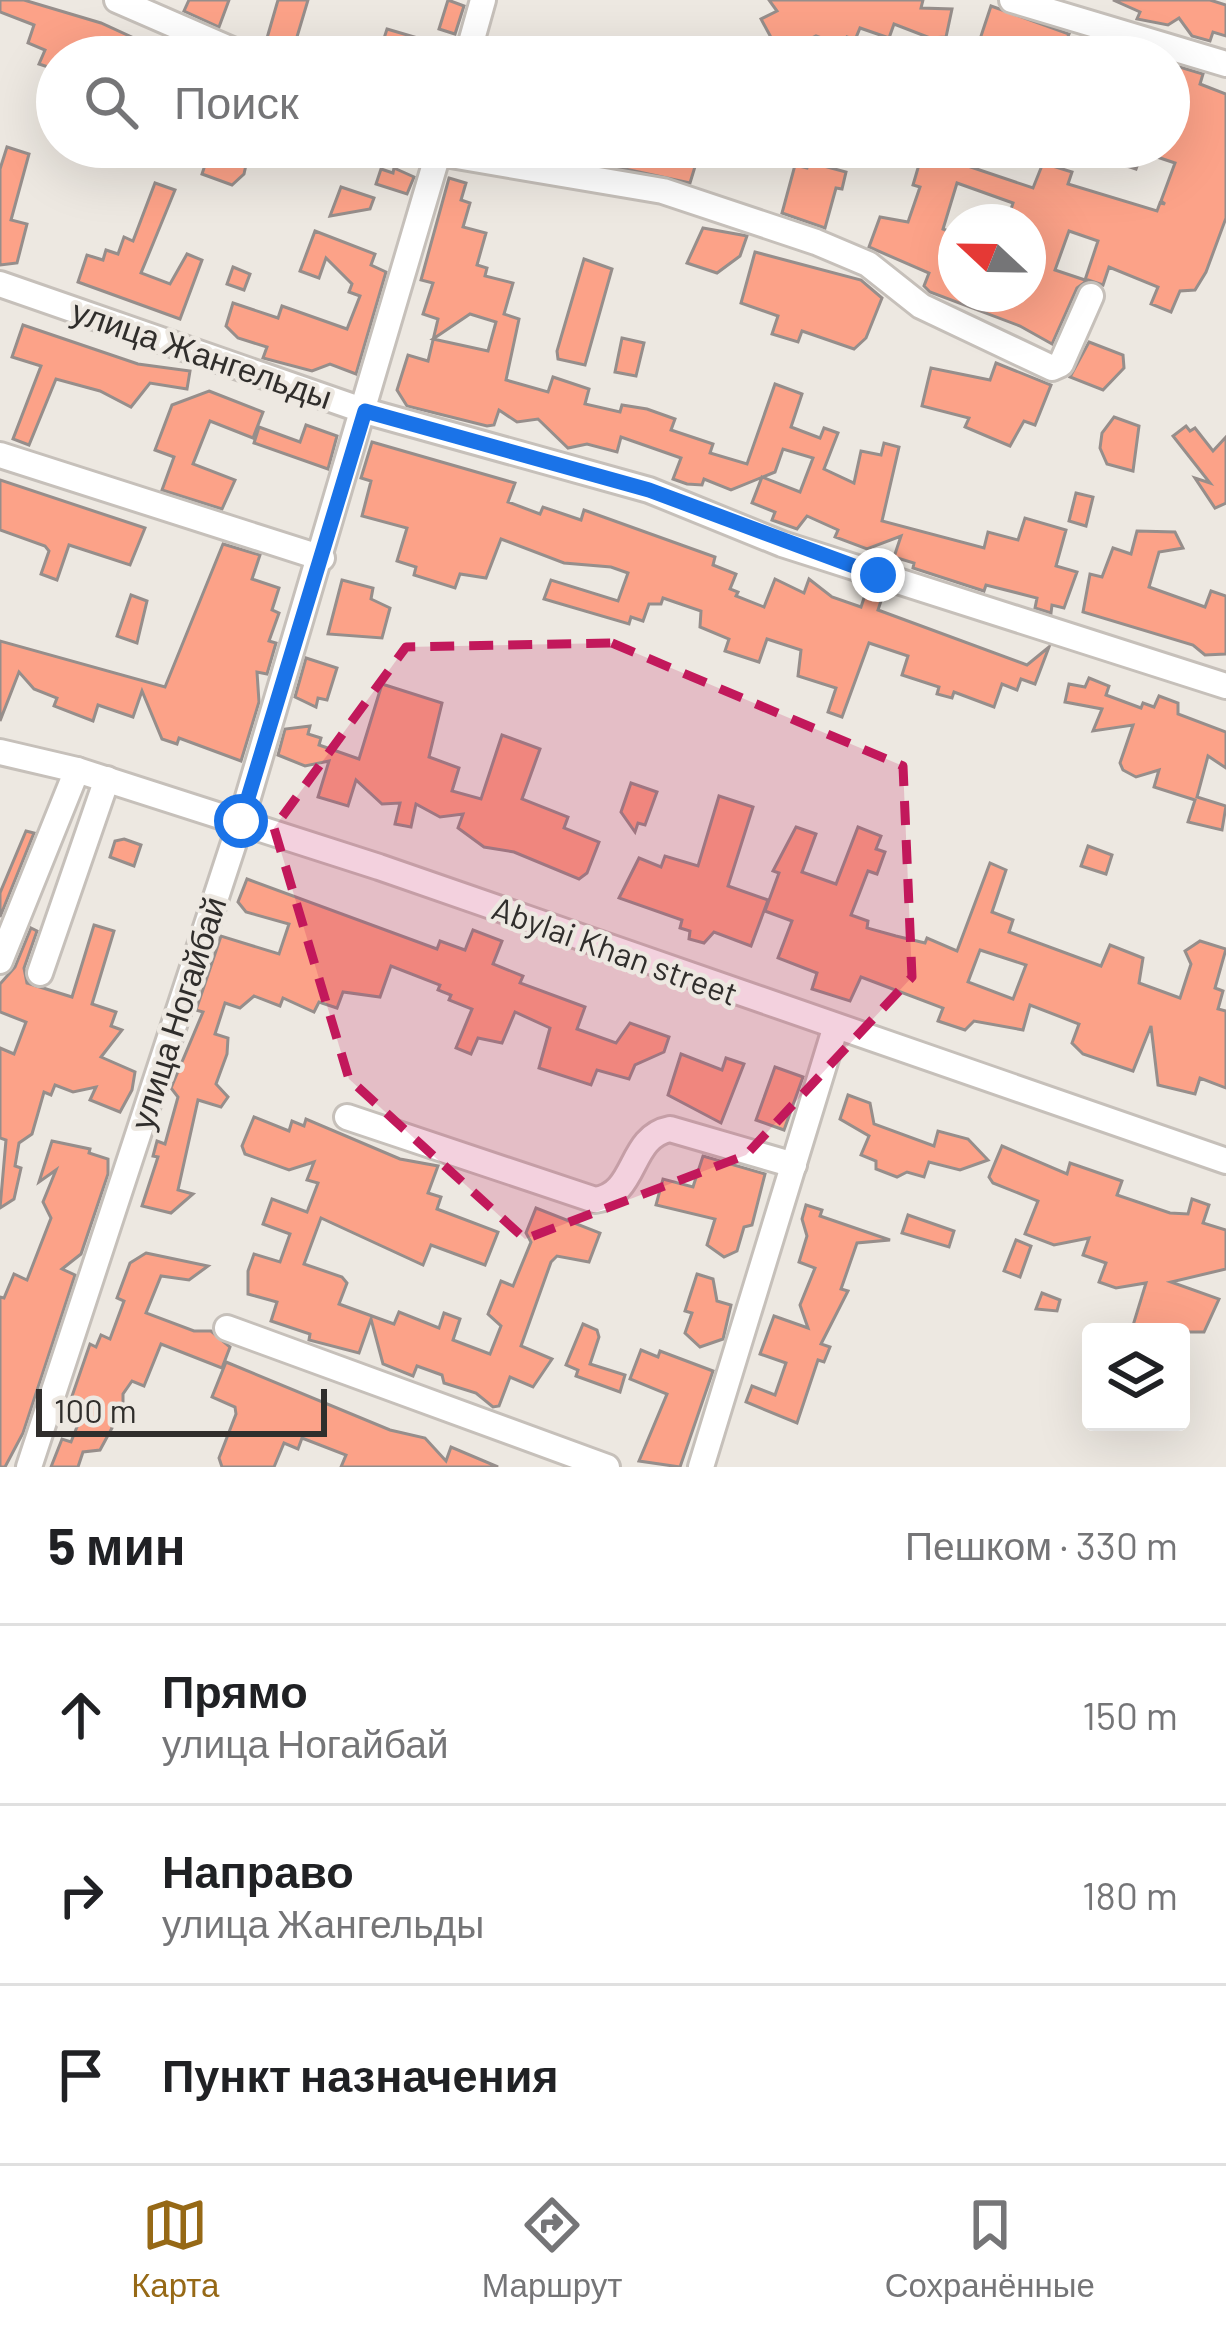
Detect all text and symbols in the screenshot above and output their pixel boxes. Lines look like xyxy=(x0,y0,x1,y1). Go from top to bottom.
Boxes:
search box xyxy=(36,36,1190,168)
icon: search xyxy=(78,69,144,135)
text: Поиск xyxy=(174,74,299,128)
north arrow xyxy=(938,204,1046,312)
street label: улица Жангельды xyxy=(67,290,338,416)
route end xyxy=(851,548,905,602)
route start xyxy=(214,794,268,848)
street label: Abylai Khan street xyxy=(487,887,744,1013)
street label: улица Ногайбай xyxy=(121,891,234,1134)
map controls xyxy=(1082,1323,1190,1431)
button: layers xyxy=(1082,1323,1190,1431)
scale bar xyxy=(36,1383,327,1436)
text: 100 m xyxy=(54,1390,137,1430)
text: 5 мин xyxy=(48,1514,186,1575)
text: Пешком · 330 m xyxy=(905,1521,1178,1568)
text: Прямо xyxy=(162,1663,308,1717)
icon: ahead xyxy=(48,1682,114,1748)
text: 150 m xyxy=(1082,1691,1178,1738)
text: улица Ногайбай xyxy=(162,1719,449,1766)
text: Направо xyxy=(162,1843,354,1897)
icon: right xyxy=(48,1862,114,1928)
text: 180 m xyxy=(1082,1871,1178,1918)
text: улица Жангельды xyxy=(162,1899,484,1946)
icon: arrive xyxy=(48,2042,114,2108)
text: Пункт назначения xyxy=(162,2047,559,2101)
tab: Карта xyxy=(131,2192,219,2305)
tab: Маршрут xyxy=(482,2192,622,2305)
tab: Сохранённые xyxy=(885,2192,1095,2305)

